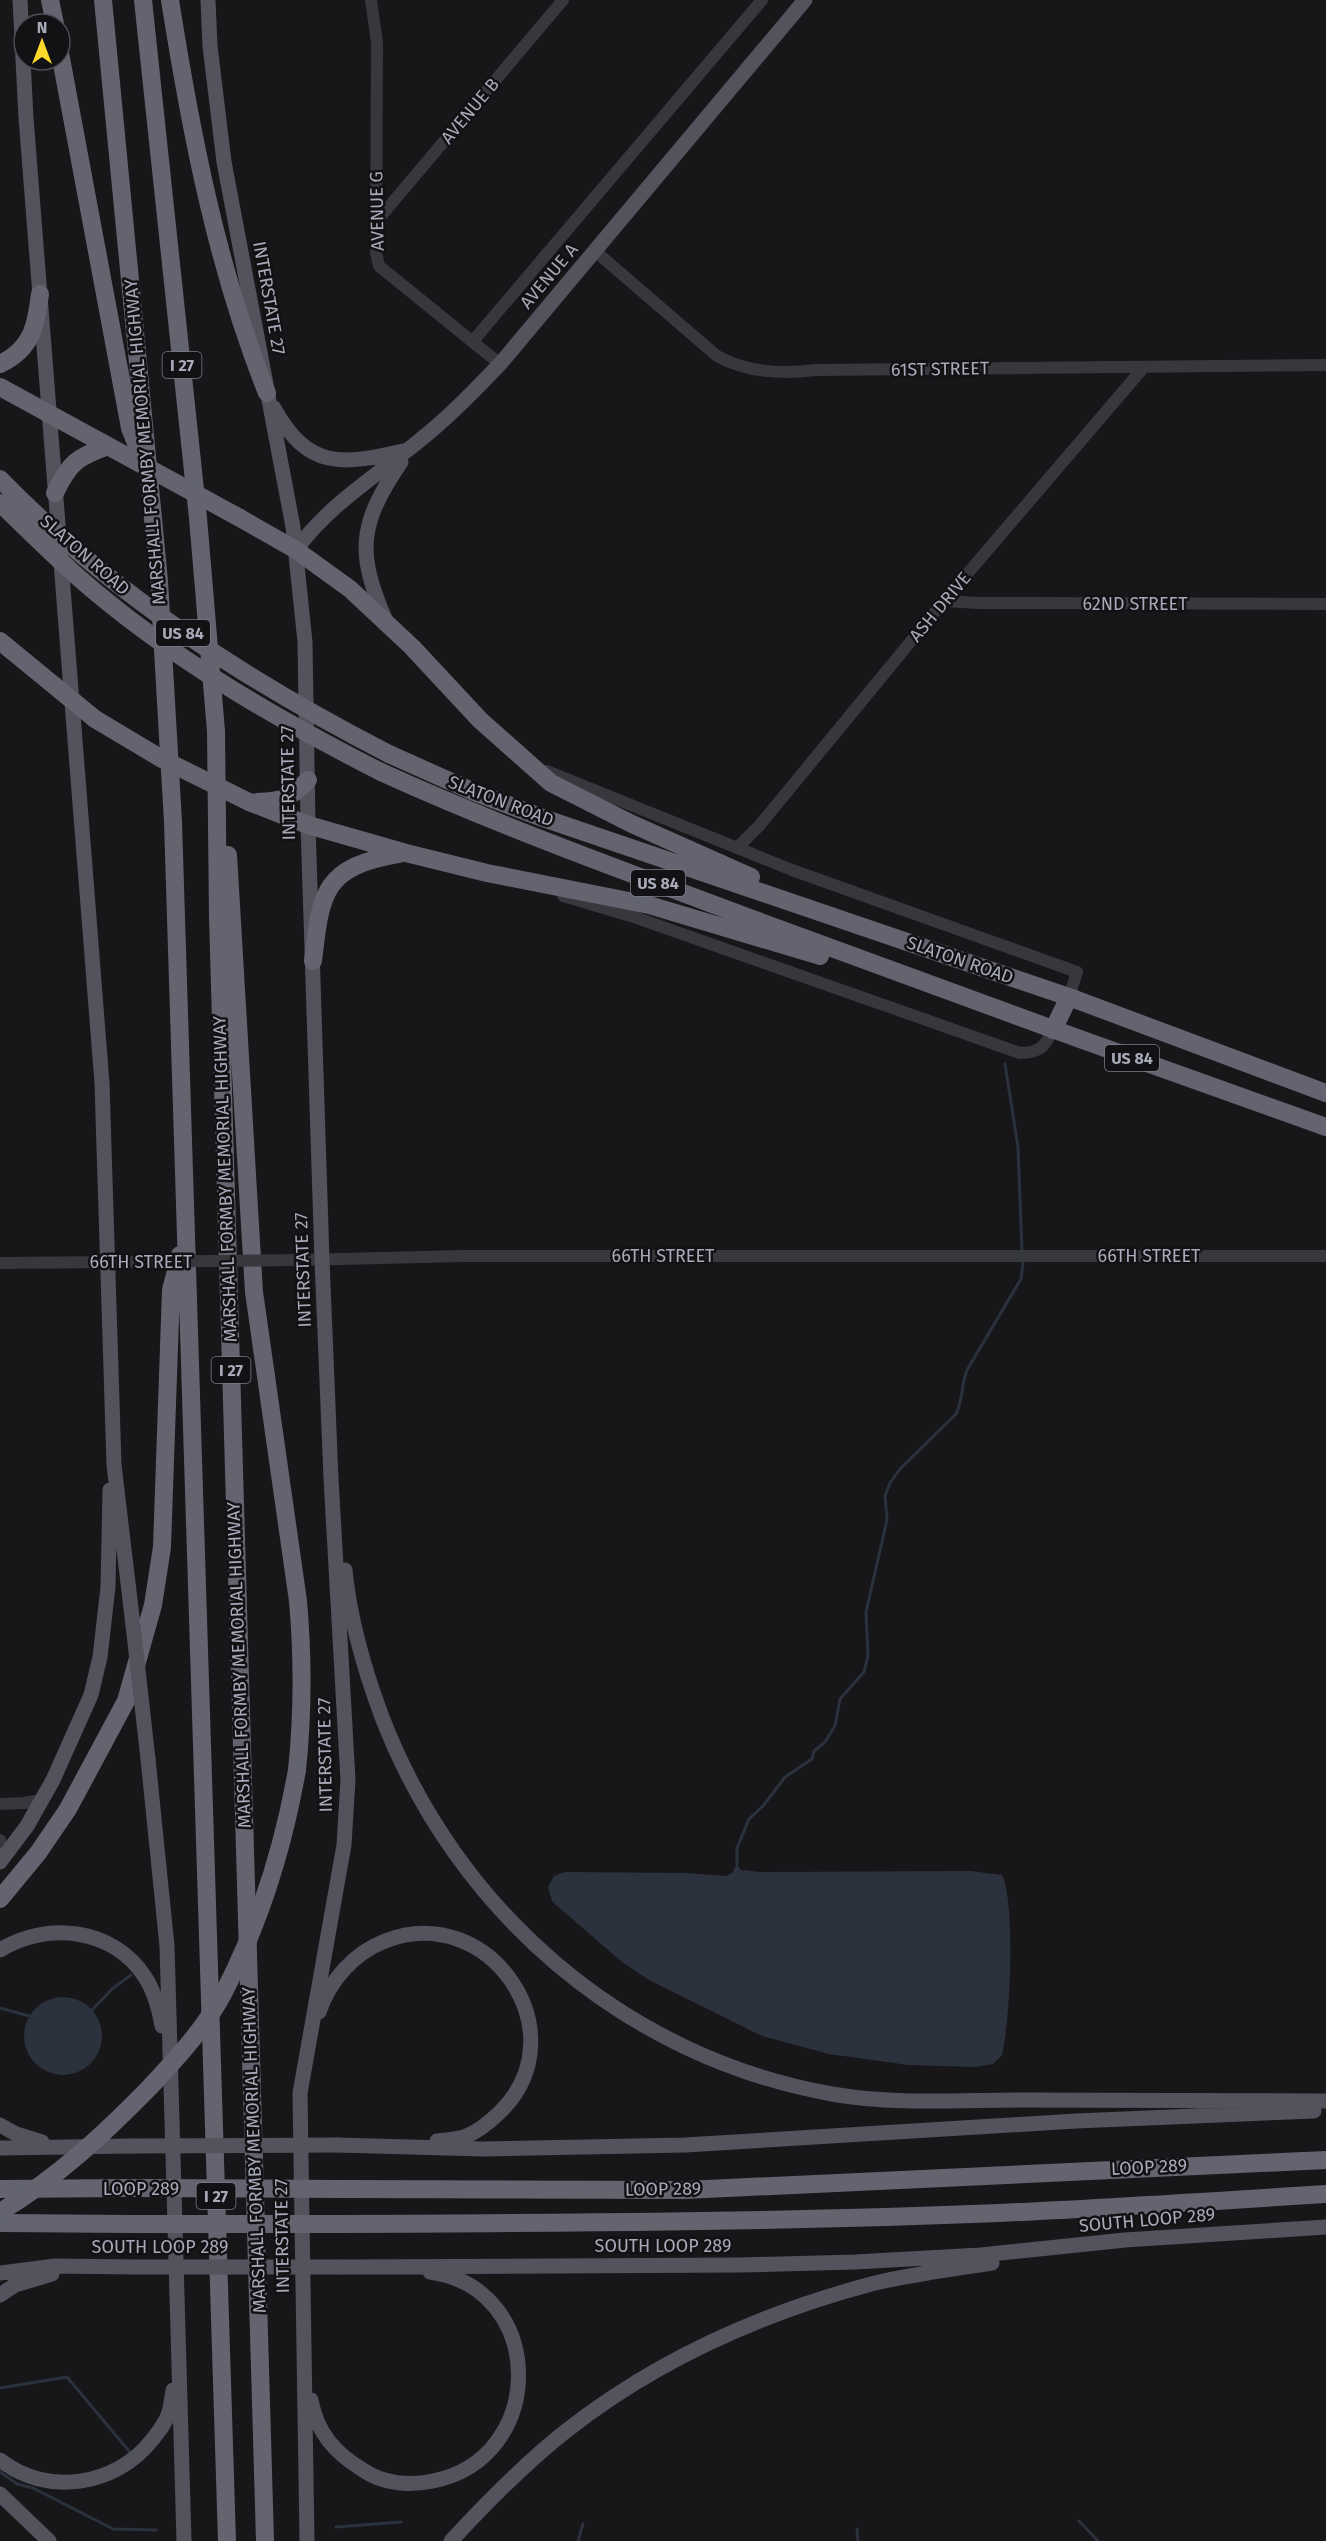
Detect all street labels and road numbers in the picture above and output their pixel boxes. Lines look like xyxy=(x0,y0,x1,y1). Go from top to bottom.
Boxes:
street label: AVENUE B xyxy=(436,74,504,148)
street label: AVENUE G xyxy=(365,171,389,251)
street label: AVENUE A xyxy=(515,238,583,313)
street label: INTERSTATE 27 xyxy=(248,239,290,357)
street label: MARSHALL FORMBY MEMORIAL HIGHWAY xyxy=(120,278,170,606)
road number: I 27 xyxy=(162,352,201,378)
street label: 61ST STREET xyxy=(891,357,990,381)
street label: SLATON ROAD xyxy=(36,510,134,600)
street label: ASH DRIVE xyxy=(904,568,976,646)
street label: 62ND STREET xyxy=(1082,593,1188,615)
road number: US 84 xyxy=(156,620,210,646)
street label: INTERSTATE 27 xyxy=(276,725,300,841)
street label: SLATON ROAD xyxy=(445,771,557,831)
road number: US 84 xyxy=(631,870,685,896)
street label: SLATON ROAD xyxy=(904,931,1016,989)
street label: MARSHALL FORMBY MEMORIAL HIGHWAY xyxy=(208,1015,242,1343)
road number: US 84 xyxy=(1105,1045,1159,1071)
street label: INTERSTATE 27 xyxy=(290,1212,316,1328)
street label: 66TH STREET xyxy=(612,1245,715,1267)
street label: 66TH STREET xyxy=(1098,1245,1201,1267)
street label: 66TH STREET xyxy=(90,1251,193,1273)
road number: I 27 xyxy=(212,1357,250,1383)
street label: MARSHALL FORMBY MEMORIAL HIGHWAY xyxy=(222,1501,256,1829)
street label: INTERSTATE 27 xyxy=(313,1697,337,1813)
street label: MARSHALL FORMBY MEMORIAL HIGHWAY xyxy=(237,1986,271,2314)
street label: LOOP 289 xyxy=(1110,2154,1188,2180)
street label: LOOP 289 xyxy=(625,2177,701,2201)
street label: LOOP 289 xyxy=(103,2178,179,2200)
street label: INTERSTATE 27 xyxy=(270,2178,294,2294)
road number: I 27 xyxy=(196,2183,236,2209)
street label: SOUTH LOOP 289 xyxy=(1078,2203,1216,2237)
street label: SOUTH LOOP 289 xyxy=(595,2235,731,2257)
street label: SOUTH LOOP 289 xyxy=(92,2236,228,2258)

